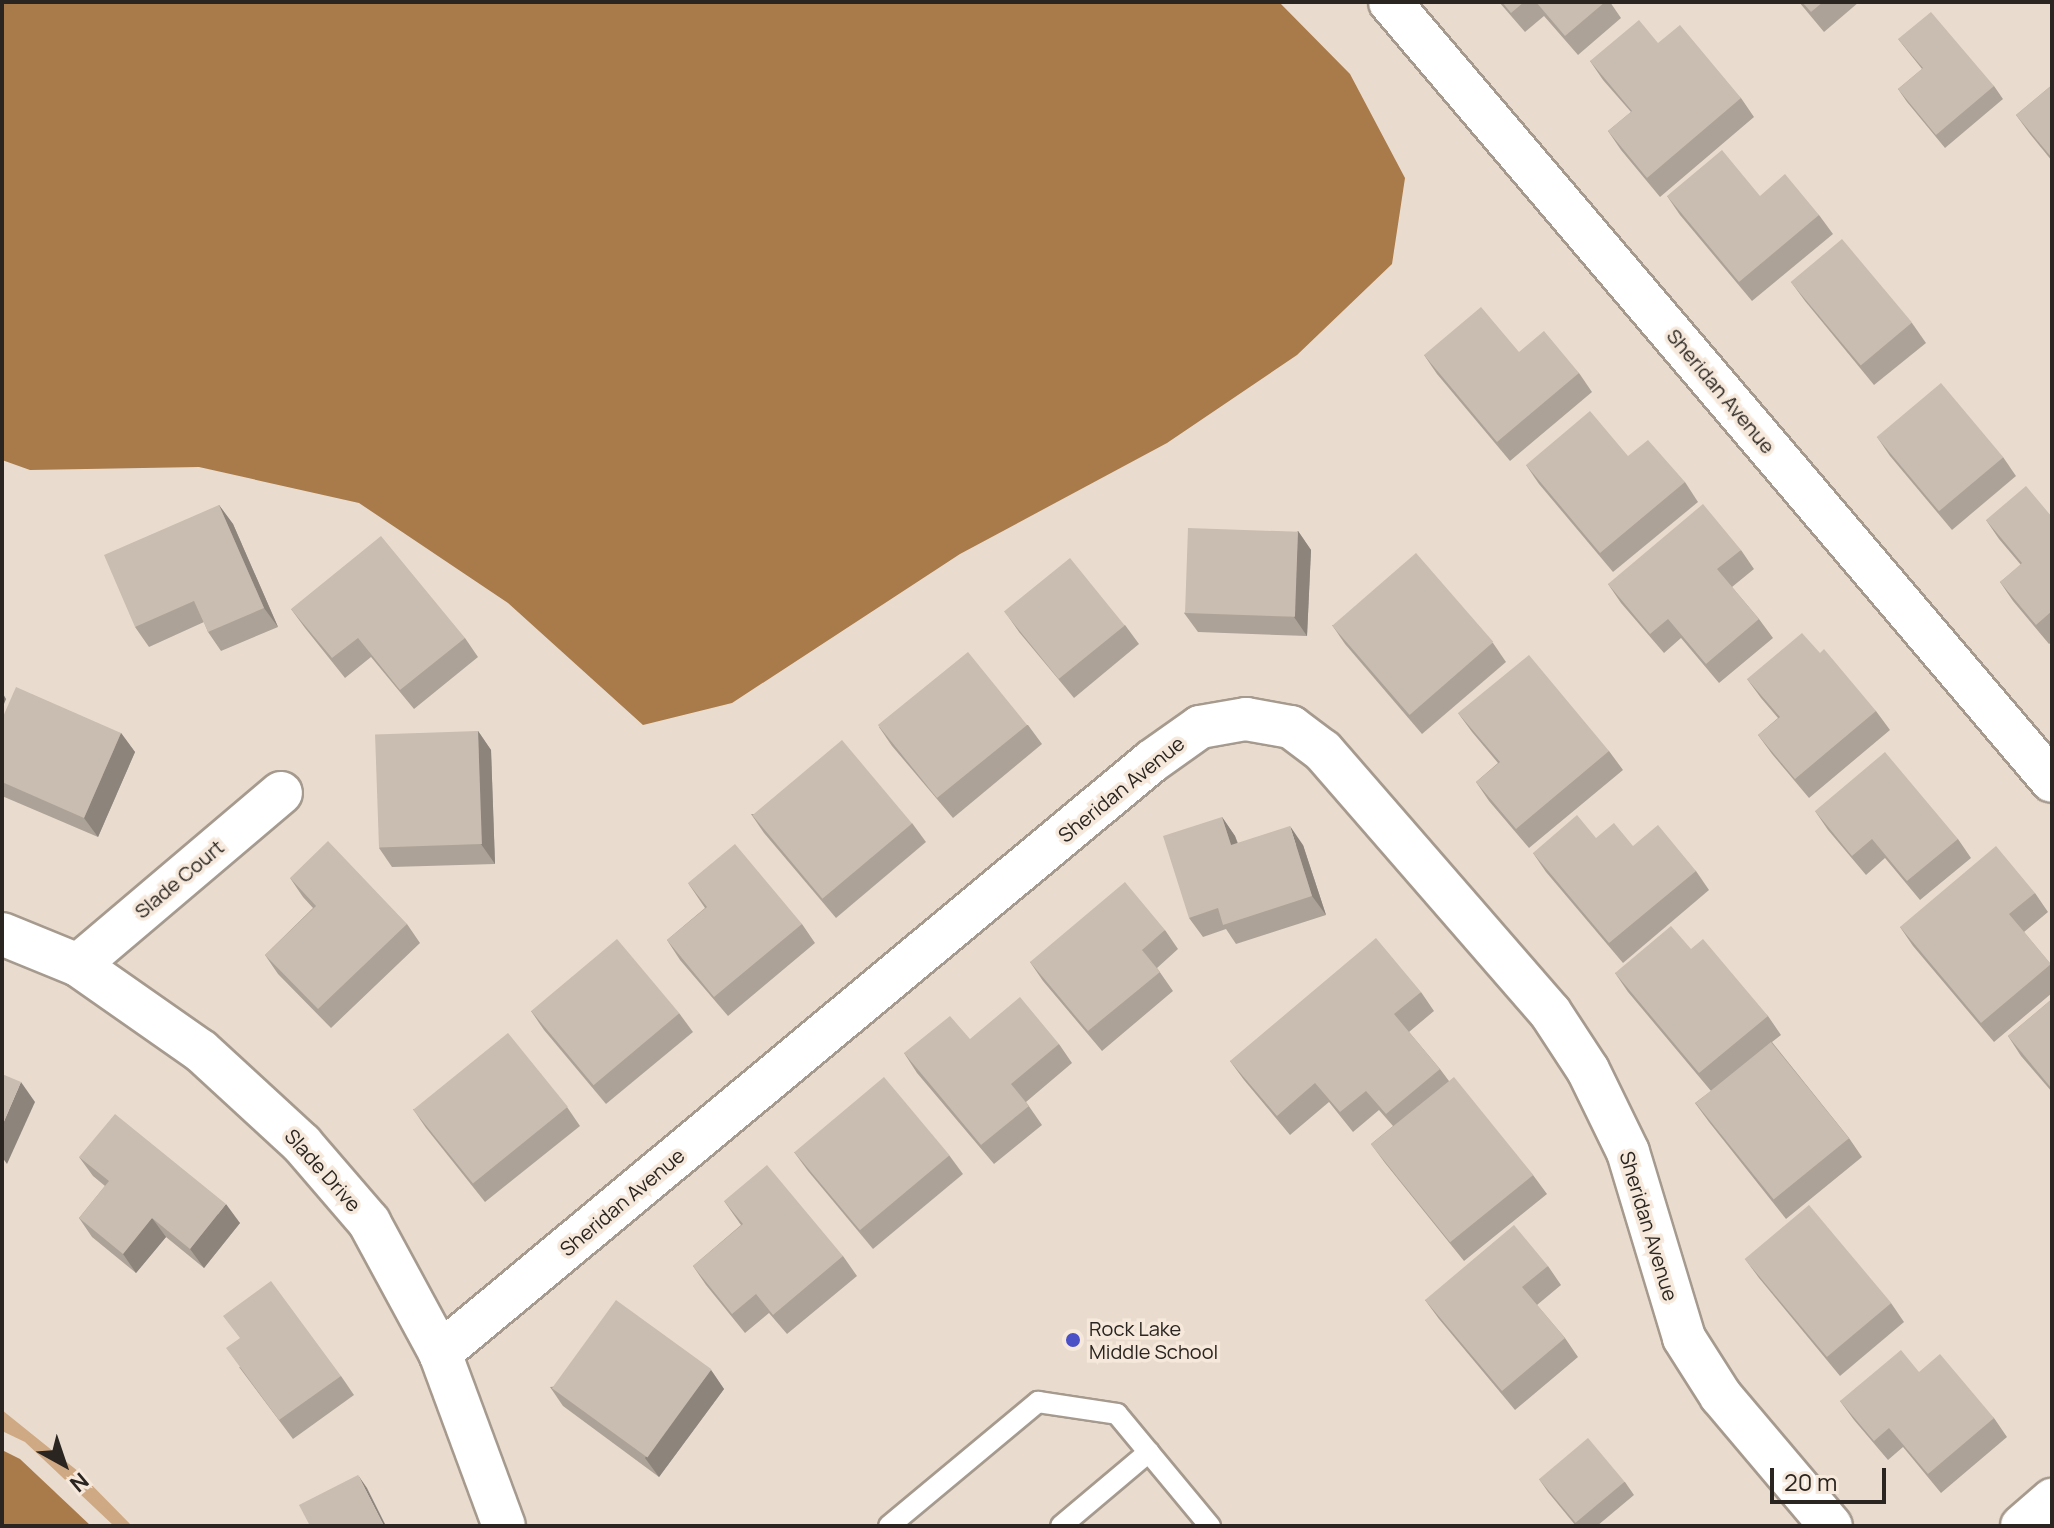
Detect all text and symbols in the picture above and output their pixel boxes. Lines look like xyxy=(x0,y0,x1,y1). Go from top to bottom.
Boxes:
street label: Sheridan Avenue xyxy=(1662,324,1780,458)
street label: Sheridan Avenue xyxy=(1053,731,1189,847)
street label: Slade Court xyxy=(130,835,228,923)
street label: Slade Drive xyxy=(280,1124,366,1216)
street label: Sheridan Avenue xyxy=(555,1143,689,1261)
street label: Sheridan Avenue xyxy=(1615,1148,1683,1304)
place label: Rock Lake Middle School xyxy=(1089,1316,1218,1363)
marker: Rock Lake Middle School xyxy=(1064,1331,1082,1349)
north arrow xyxy=(24,1424,104,1504)
scale bar xyxy=(1774,1452,1890,1502)
text: 20 m xyxy=(1784,1465,1837,1498)
text: N xyxy=(64,1466,95,1499)

